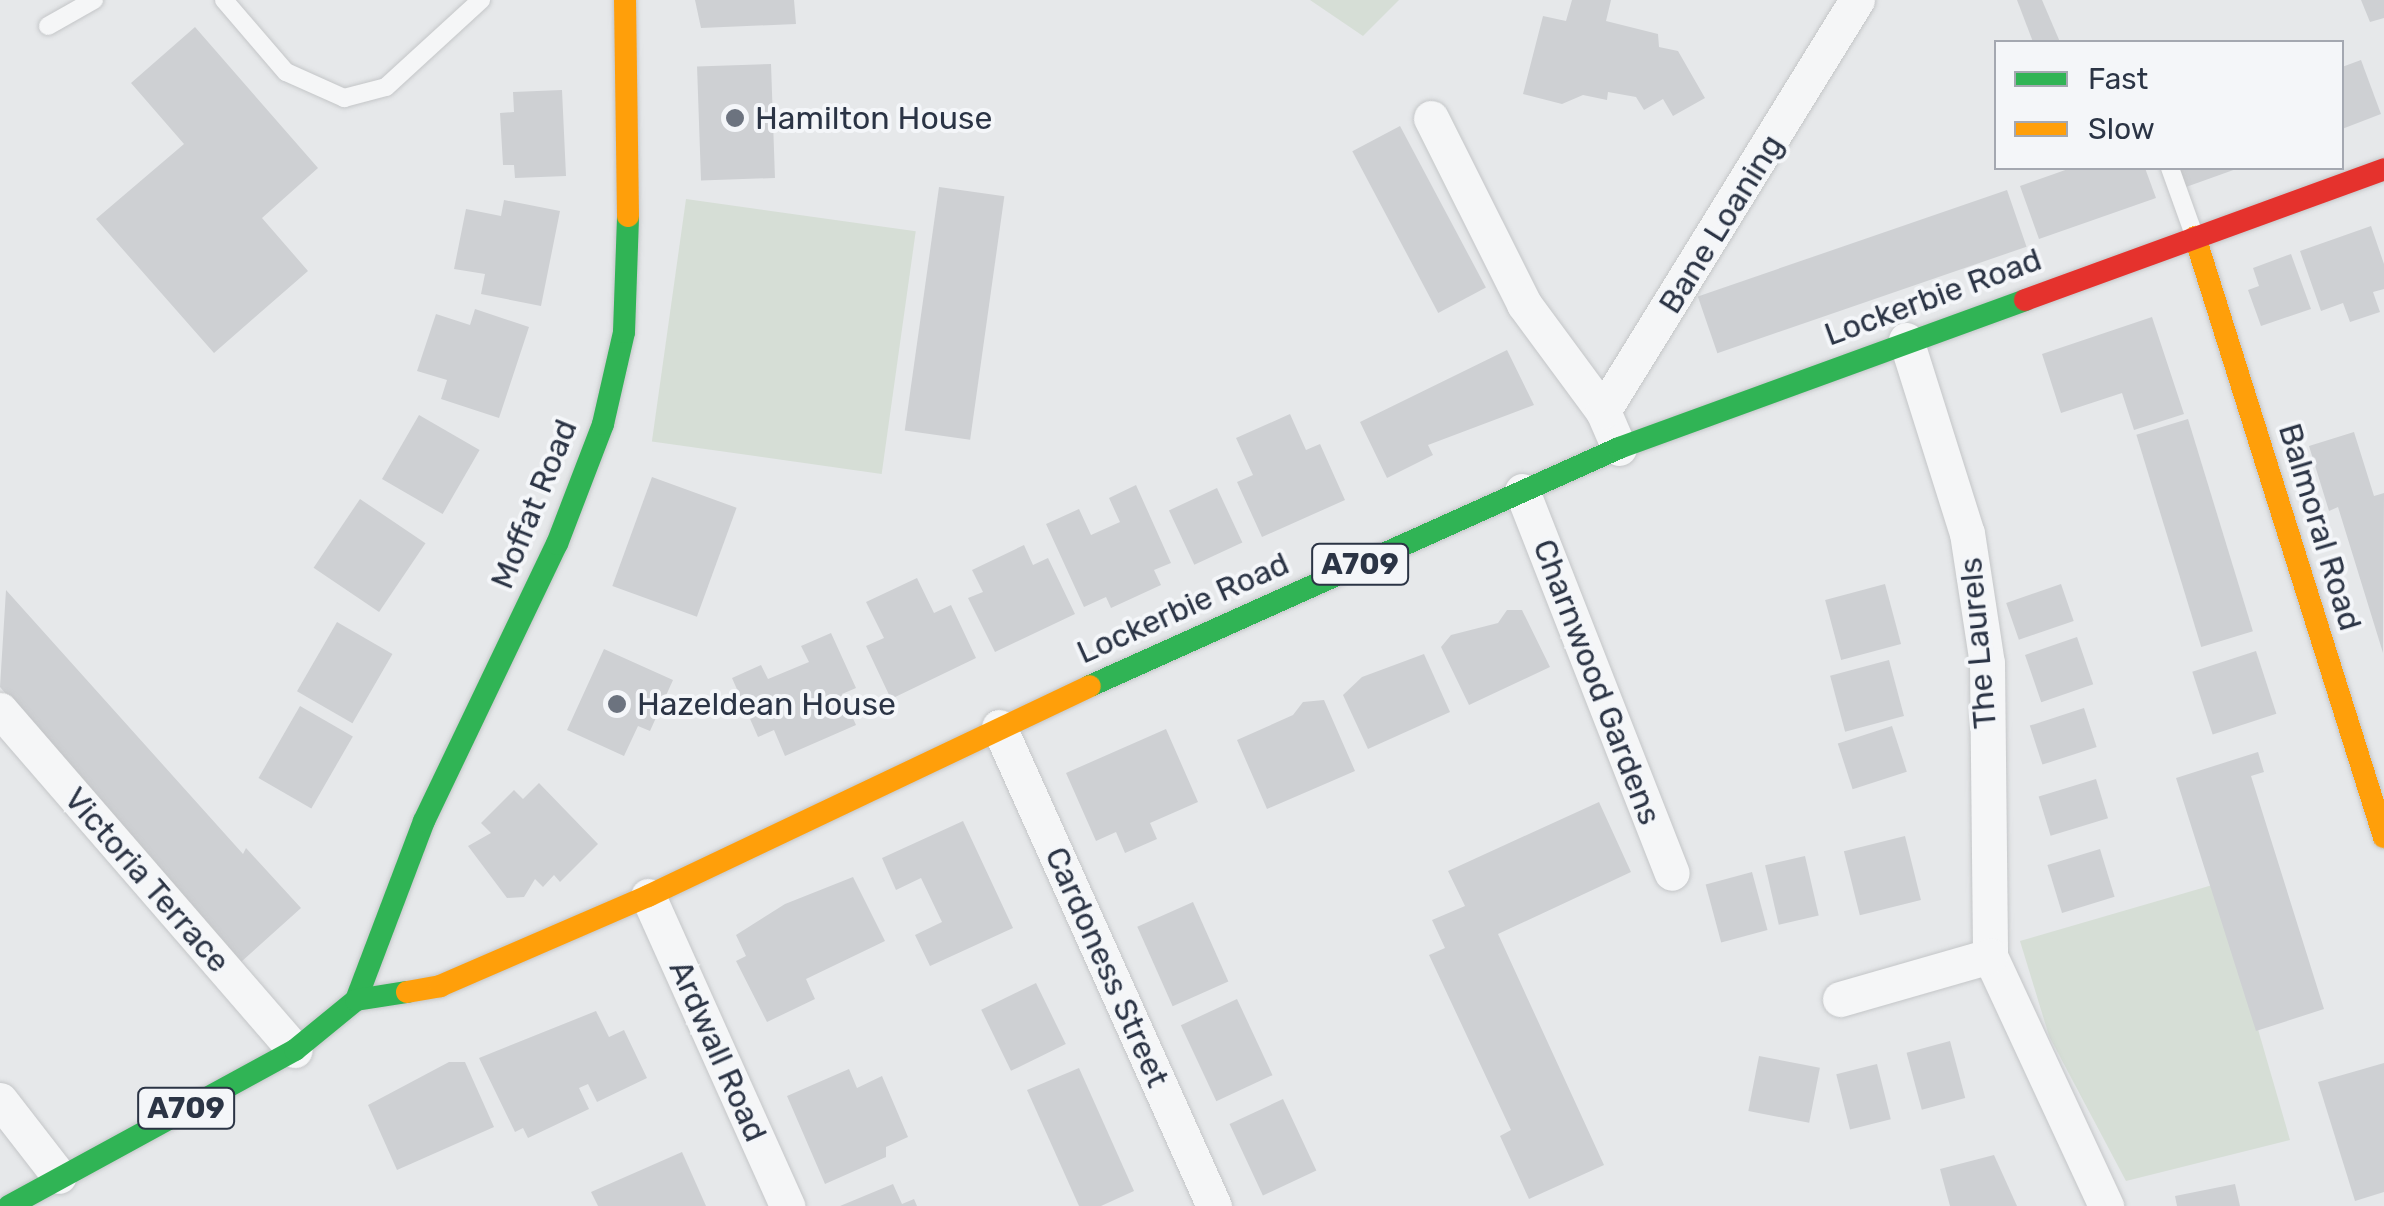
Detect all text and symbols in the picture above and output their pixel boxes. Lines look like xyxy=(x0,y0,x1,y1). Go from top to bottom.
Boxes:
legend xyxy=(1994,40,2344,170)
text: Fast xyxy=(2088,61,2148,97)
place label: Hamilton House xyxy=(755,99,992,137)
marker: Hamilton House xyxy=(724,107,746,129)
text: Slow xyxy=(2088,111,2155,147)
street label: Bane Loaning xyxy=(1651,128,1791,320)
street label: Lockerbie Road xyxy=(1819,240,2047,354)
street label: Moffat Road xyxy=(483,414,585,594)
street label: Balmoral Road xyxy=(2270,419,2370,635)
street label: Charnwood Gardens xyxy=(1525,534,1669,830)
road number: A709 xyxy=(1310,539,1410,589)
street label: Lockerbie Road xyxy=(1071,544,1295,672)
street label: The Laurels xyxy=(1951,556,2005,730)
place label: Hazeldean House xyxy=(637,685,896,723)
marker: Hazeldean House xyxy=(606,693,628,715)
street label: Victoria Terrace xyxy=(56,779,238,981)
street label: Cardoness Street xyxy=(1037,841,1177,1093)
street label: Ardwall Road xyxy=(661,954,775,1148)
road number: A709 xyxy=(136,1083,236,1133)

